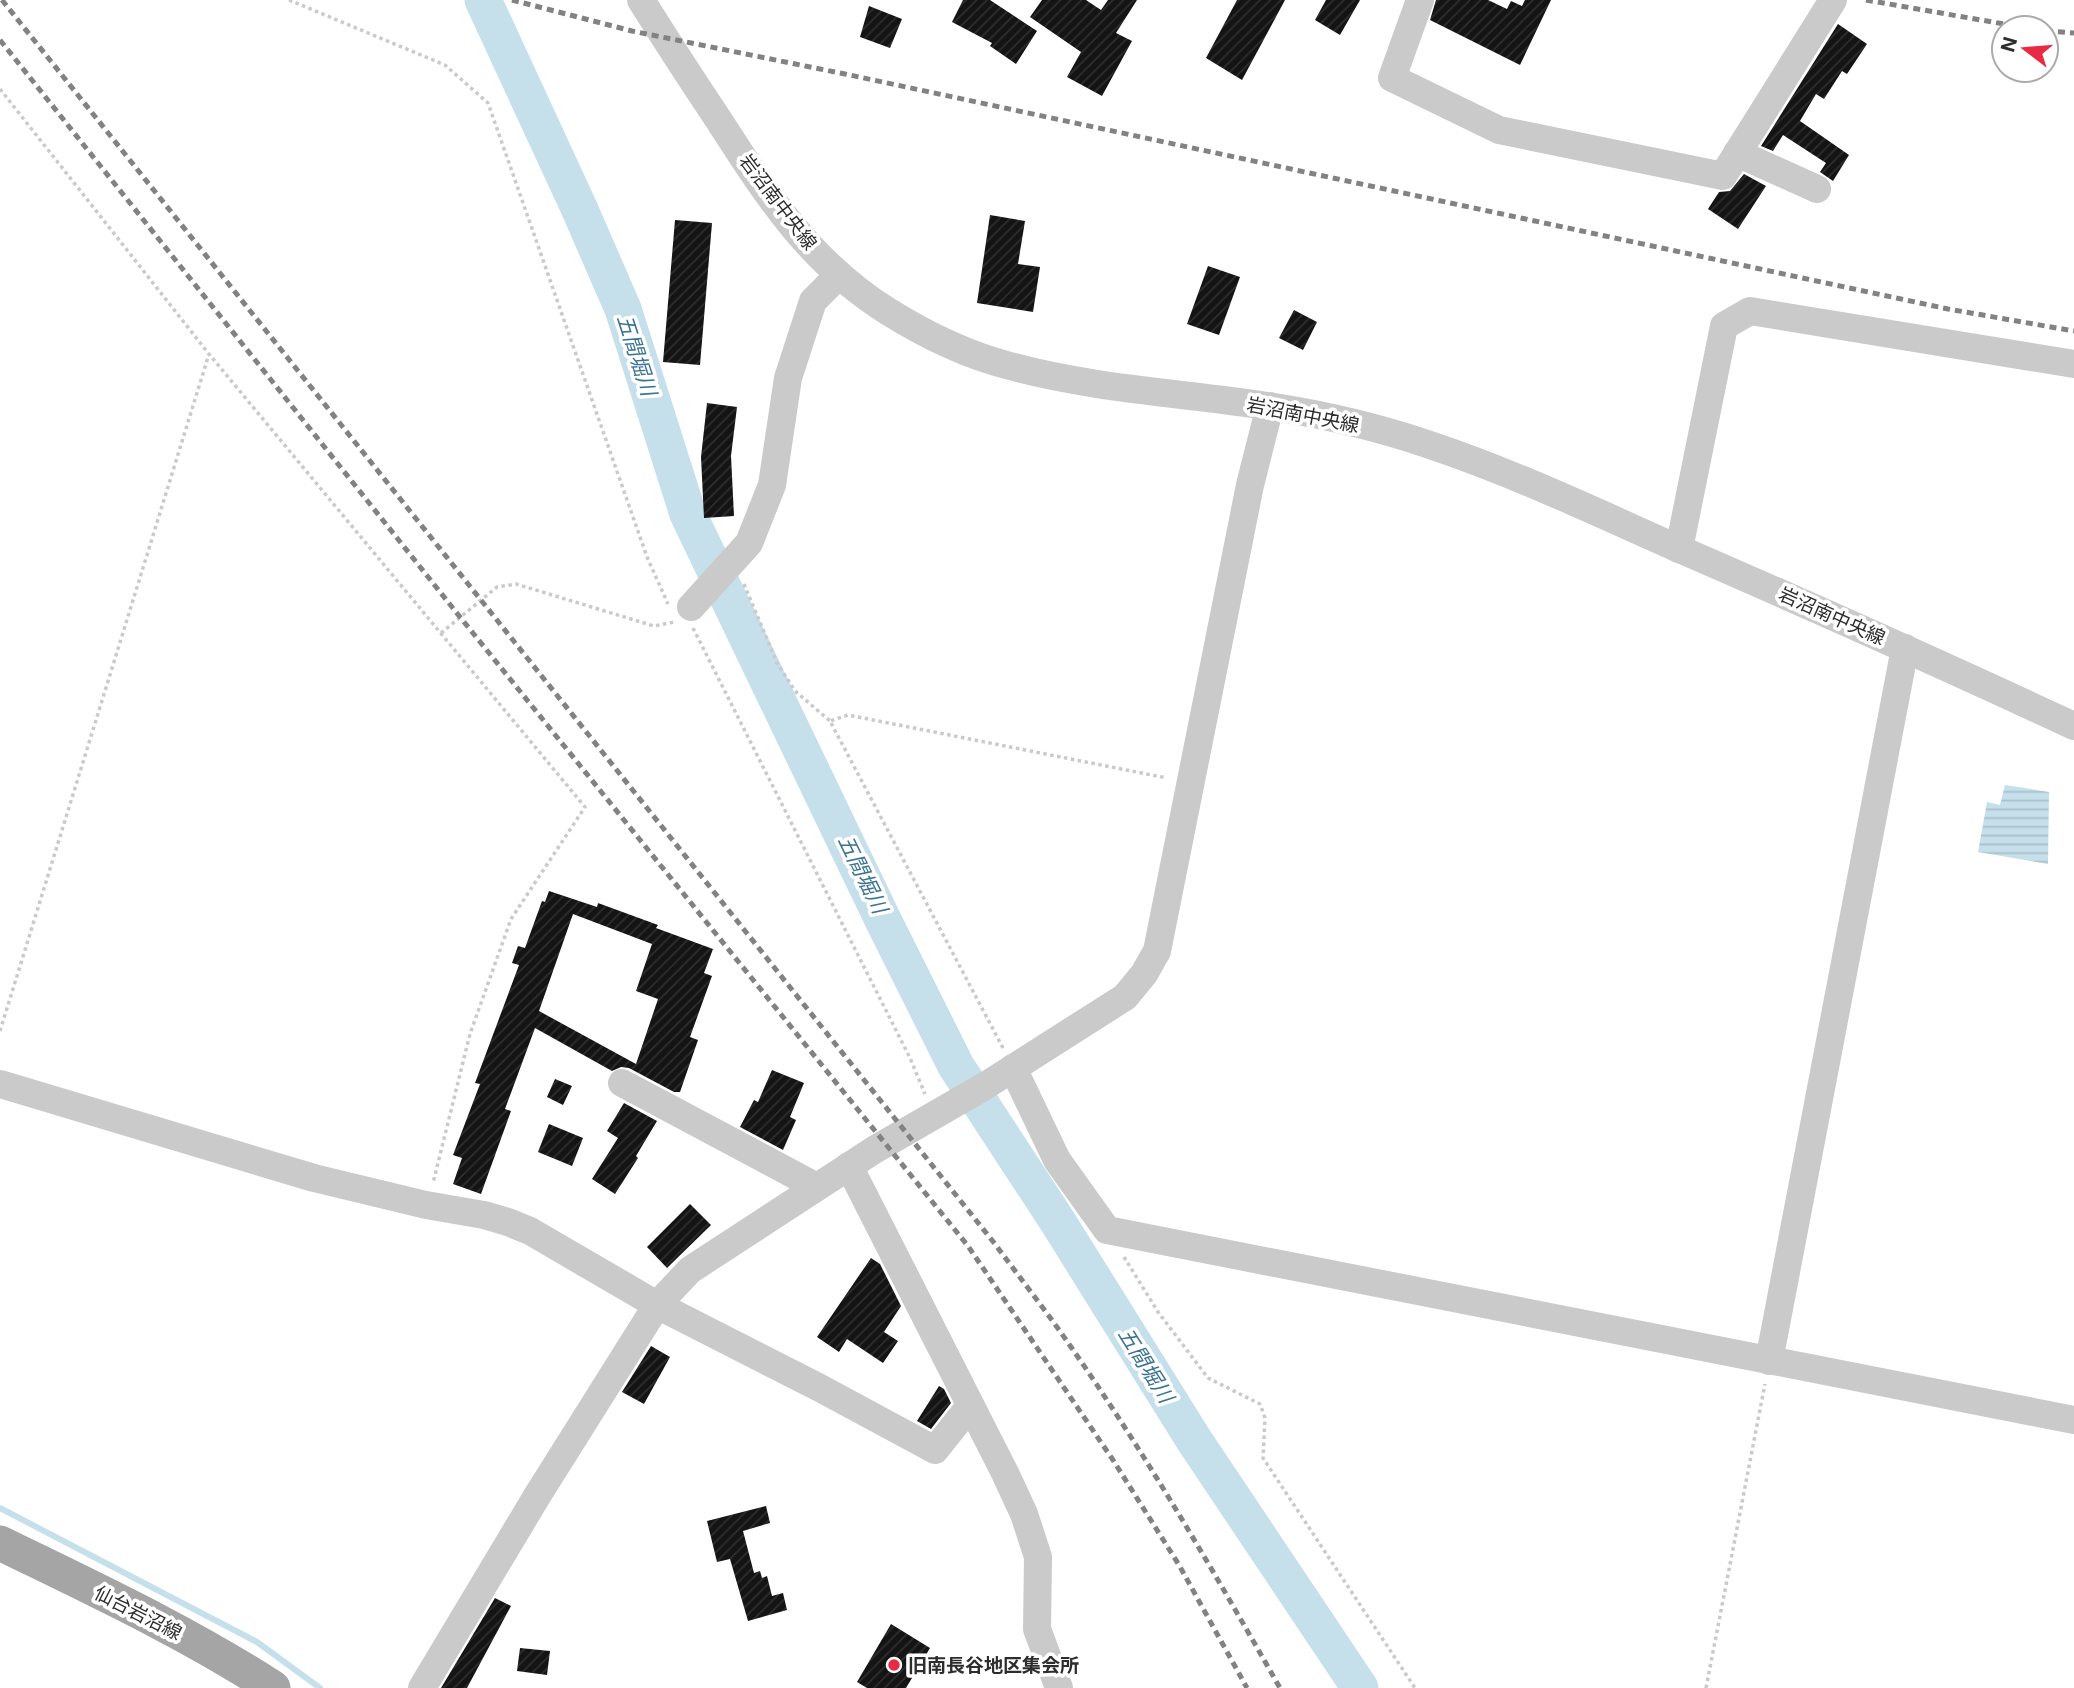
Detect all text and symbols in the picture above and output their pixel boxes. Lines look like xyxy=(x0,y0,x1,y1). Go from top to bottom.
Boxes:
north arrow xyxy=(1990,14,2060,84)
text: N xyxy=(1996,34,2022,55)
street label: 岩沼南中央線 xyxy=(735,150,821,254)
water label: 五間堀川 xyxy=(612,311,662,401)
street label: 岩沼南中央線 xyxy=(1245,393,1361,437)
street label: 岩沼南中央線 xyxy=(1775,582,1889,650)
water label: 五間堀川 xyxy=(833,831,894,919)
water label: 五間堀川 xyxy=(1113,1323,1180,1409)
street label: 仙台岩沼線 xyxy=(90,1581,186,1645)
place label: 旧南長谷地区集会所 xyxy=(908,1654,1079,1677)
marker: 旧南長谷地区集会所 xyxy=(886,1657,902,1673)

